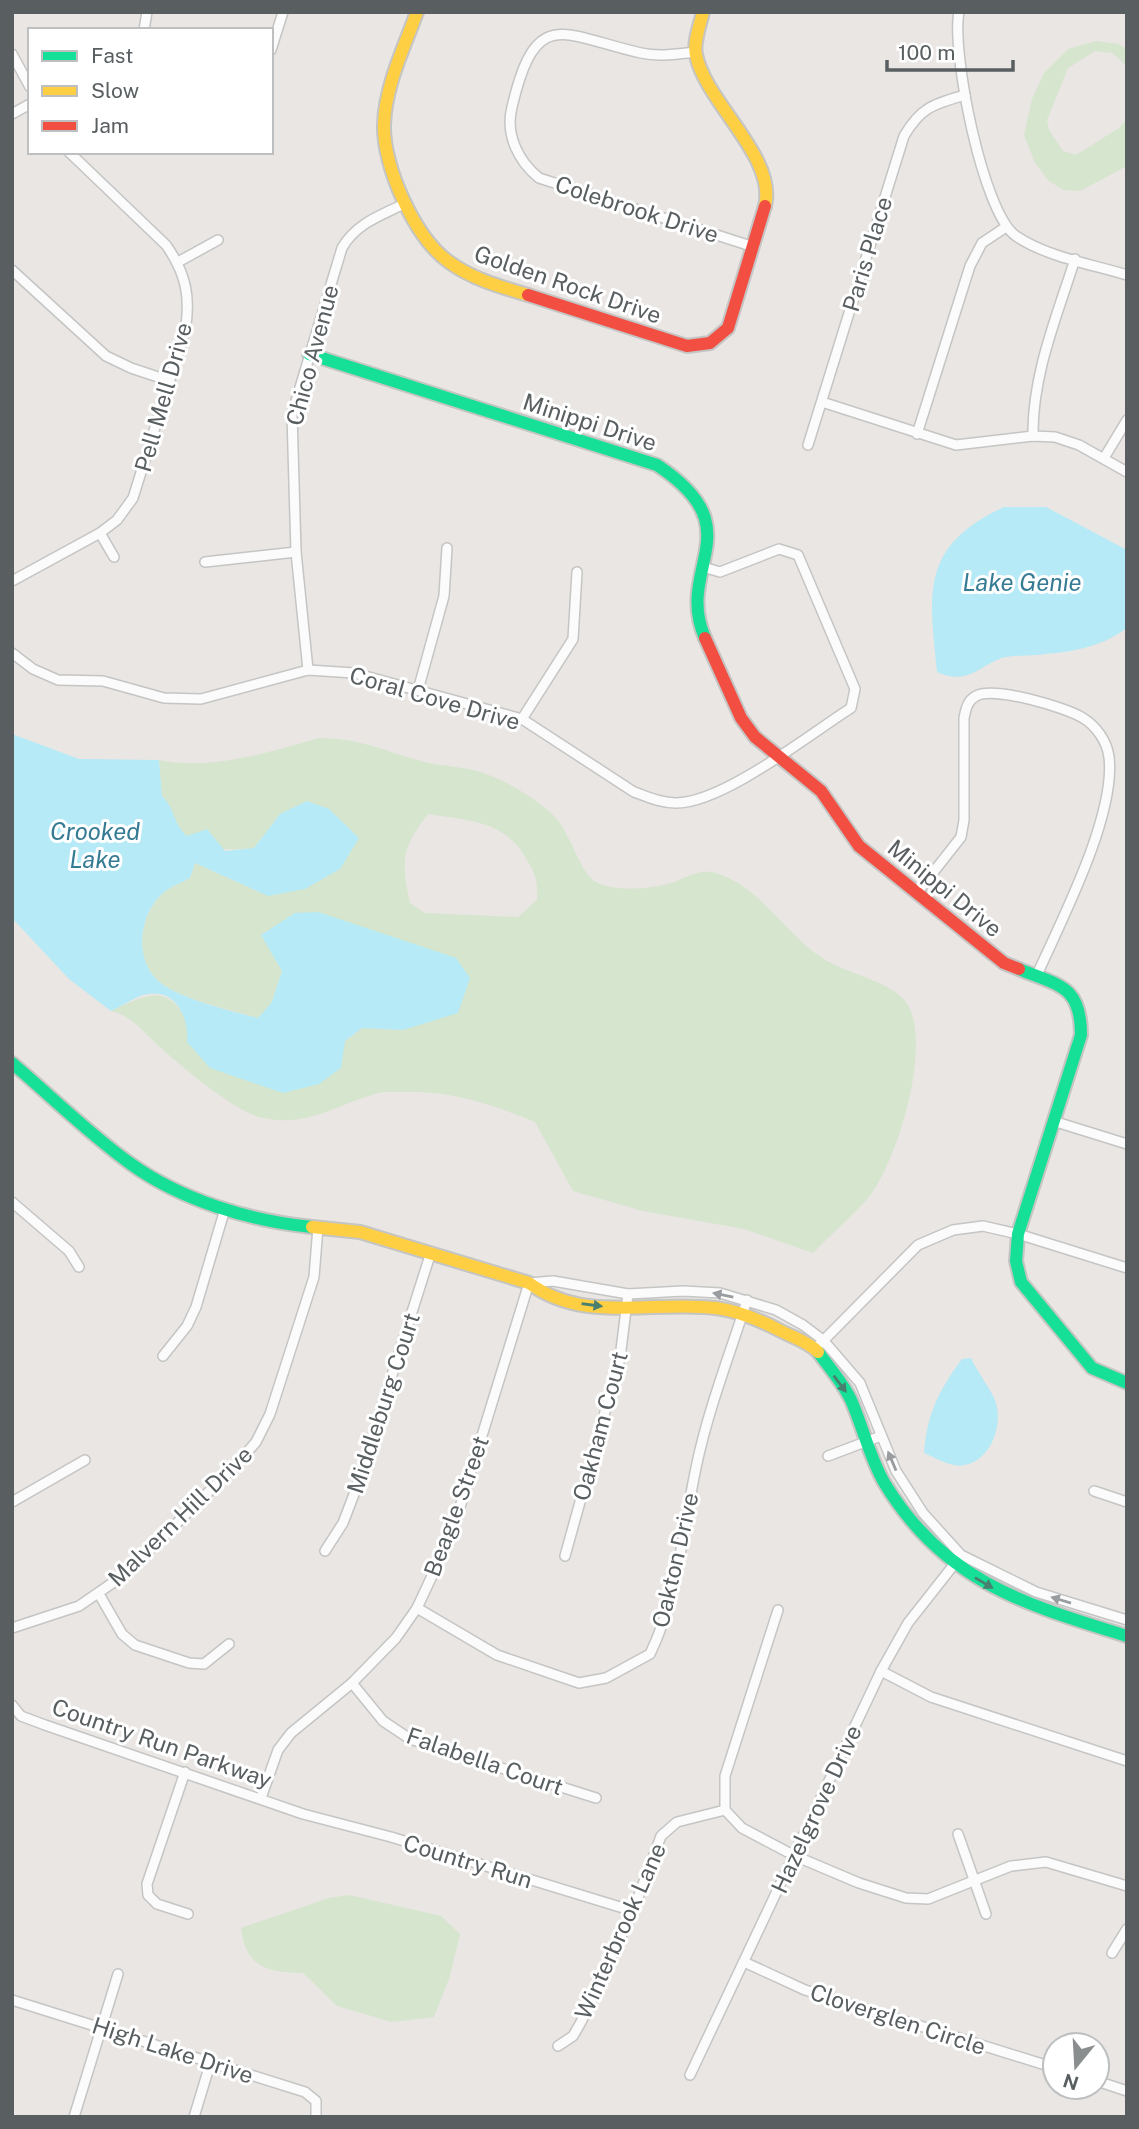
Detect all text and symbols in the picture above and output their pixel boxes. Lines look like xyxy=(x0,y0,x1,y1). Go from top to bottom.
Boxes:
legend xyxy=(28,28,273,154)
scale bar xyxy=(887,28,1013,72)
text: 100 m xyxy=(898,40,955,65)
text: Fast xyxy=(91,43,133,68)
text: Slow xyxy=(91,78,139,103)
text: Jam xyxy=(91,113,129,138)
street label: Colebrook Drive xyxy=(552,170,722,248)
street label: Paris Place xyxy=(837,193,897,315)
street label: Golden Rock Drive xyxy=(471,239,665,329)
street label: Chico Avenue xyxy=(280,282,344,428)
street label: Pell Mell Drive xyxy=(129,319,197,475)
street label: Minippi Drive xyxy=(520,388,660,456)
water label: Lake Genie xyxy=(962,568,1082,596)
street label: Coral Cove Drive xyxy=(347,661,523,735)
water label: Crooked Lake xyxy=(50,817,140,873)
street label: Minippi Drive xyxy=(882,834,1008,942)
one-way arrow xyxy=(712,1289,734,1300)
one-way arrow xyxy=(581,1300,603,1311)
street label: Middleburg Court xyxy=(341,1309,425,1497)
street label: Oakham Court xyxy=(567,1348,633,1504)
one-way arrow xyxy=(833,1375,847,1394)
street label: Beagle Street xyxy=(418,1432,494,1580)
street label: Malvern Hill Drive xyxy=(102,1440,258,1592)
one-way arrow xyxy=(886,1451,898,1471)
street label: Oakton Drive xyxy=(646,1490,704,1630)
one-way arrow xyxy=(974,1577,993,1590)
one-way arrow xyxy=(1051,1594,1072,1604)
street label: Country Run Parkway xyxy=(49,1693,275,1793)
street label: Hazelgrove Drive xyxy=(765,1721,867,1897)
street label: Falabella Court xyxy=(403,1722,567,1800)
street label: Country Run xyxy=(400,1829,536,1893)
street label: Winterbrook Lane xyxy=(569,1839,671,2023)
street label: Cloverglen Circle xyxy=(807,1978,989,2060)
street label: High Lake Drive xyxy=(89,2011,257,2089)
north arrow xyxy=(1041,2031,1111,2101)
text: N xyxy=(1060,2069,1081,2095)

